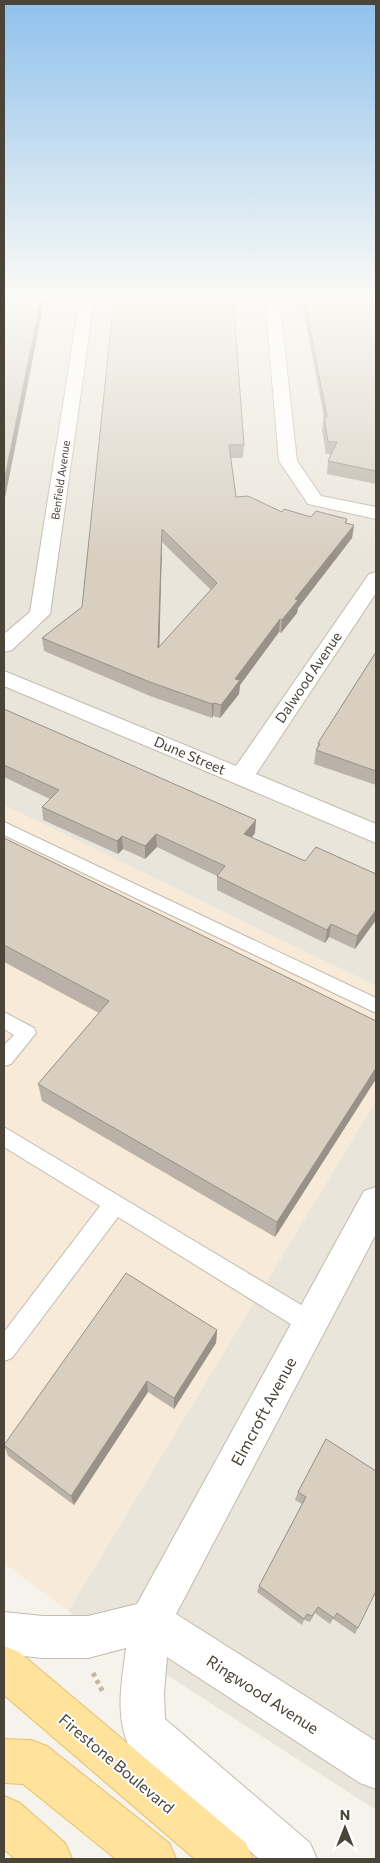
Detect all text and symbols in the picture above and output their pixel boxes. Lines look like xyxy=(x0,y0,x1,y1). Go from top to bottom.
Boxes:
street label: Benfield Avenue xyxy=(48,439,72,521)
street label: Dalwood Avenue xyxy=(271,628,345,726)
street label: Dune Street xyxy=(152,732,228,778)
street label: Elmcroft Avenue xyxy=(226,1353,300,1469)
street label: Ringwood Avenue xyxy=(203,1651,323,1737)
street label: Firestone Boulevard xyxy=(55,1709,179,1817)
north arrow xyxy=(320,1803,370,1853)
text: N xyxy=(340,1806,350,1823)

